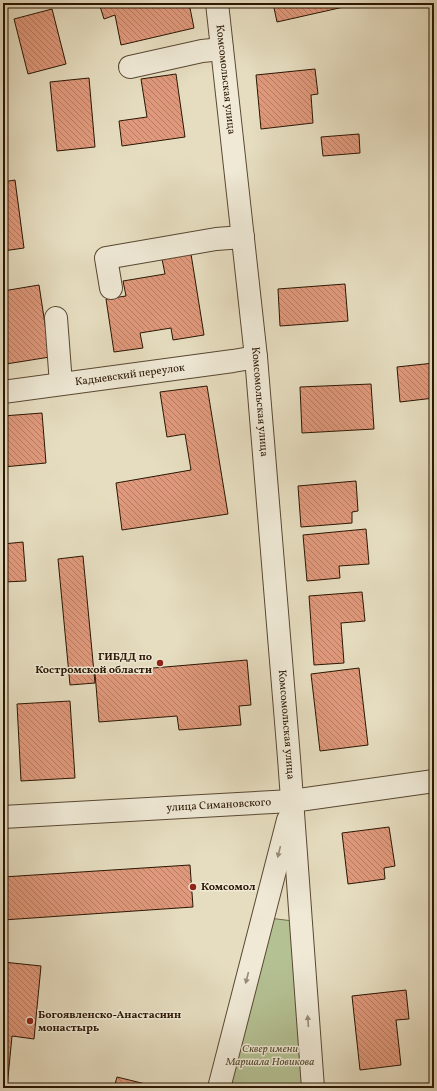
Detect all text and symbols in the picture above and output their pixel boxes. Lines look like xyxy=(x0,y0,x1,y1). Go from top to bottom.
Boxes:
street label: Комсомольская улица xyxy=(212,24,239,136)
street label: Комсомольская улица xyxy=(247,346,272,458)
street label: Кадыевский переулок xyxy=(74,360,186,390)
place label: ГИБДД по Костромской области xyxy=(35,650,152,678)
marker: ГИБДД по Костромской области xyxy=(155,658,165,668)
street label: Комсомольская улица xyxy=(274,669,298,781)
street label: улица Симановского xyxy=(166,795,272,815)
one-way arrow xyxy=(276,846,282,859)
place label: Комсомол xyxy=(201,880,256,895)
marker: Комсомол xyxy=(188,882,198,892)
one-way arrow xyxy=(244,972,250,985)
place label: Богоявленско-Анастасиин монастырь xyxy=(38,1008,181,1036)
one-way arrow xyxy=(305,1015,312,1027)
marker: Богоявленско-Анастасиин монастырь xyxy=(25,1016,35,1026)
park label: Сквер имени Маршала Новикова xyxy=(225,1042,314,1070)

